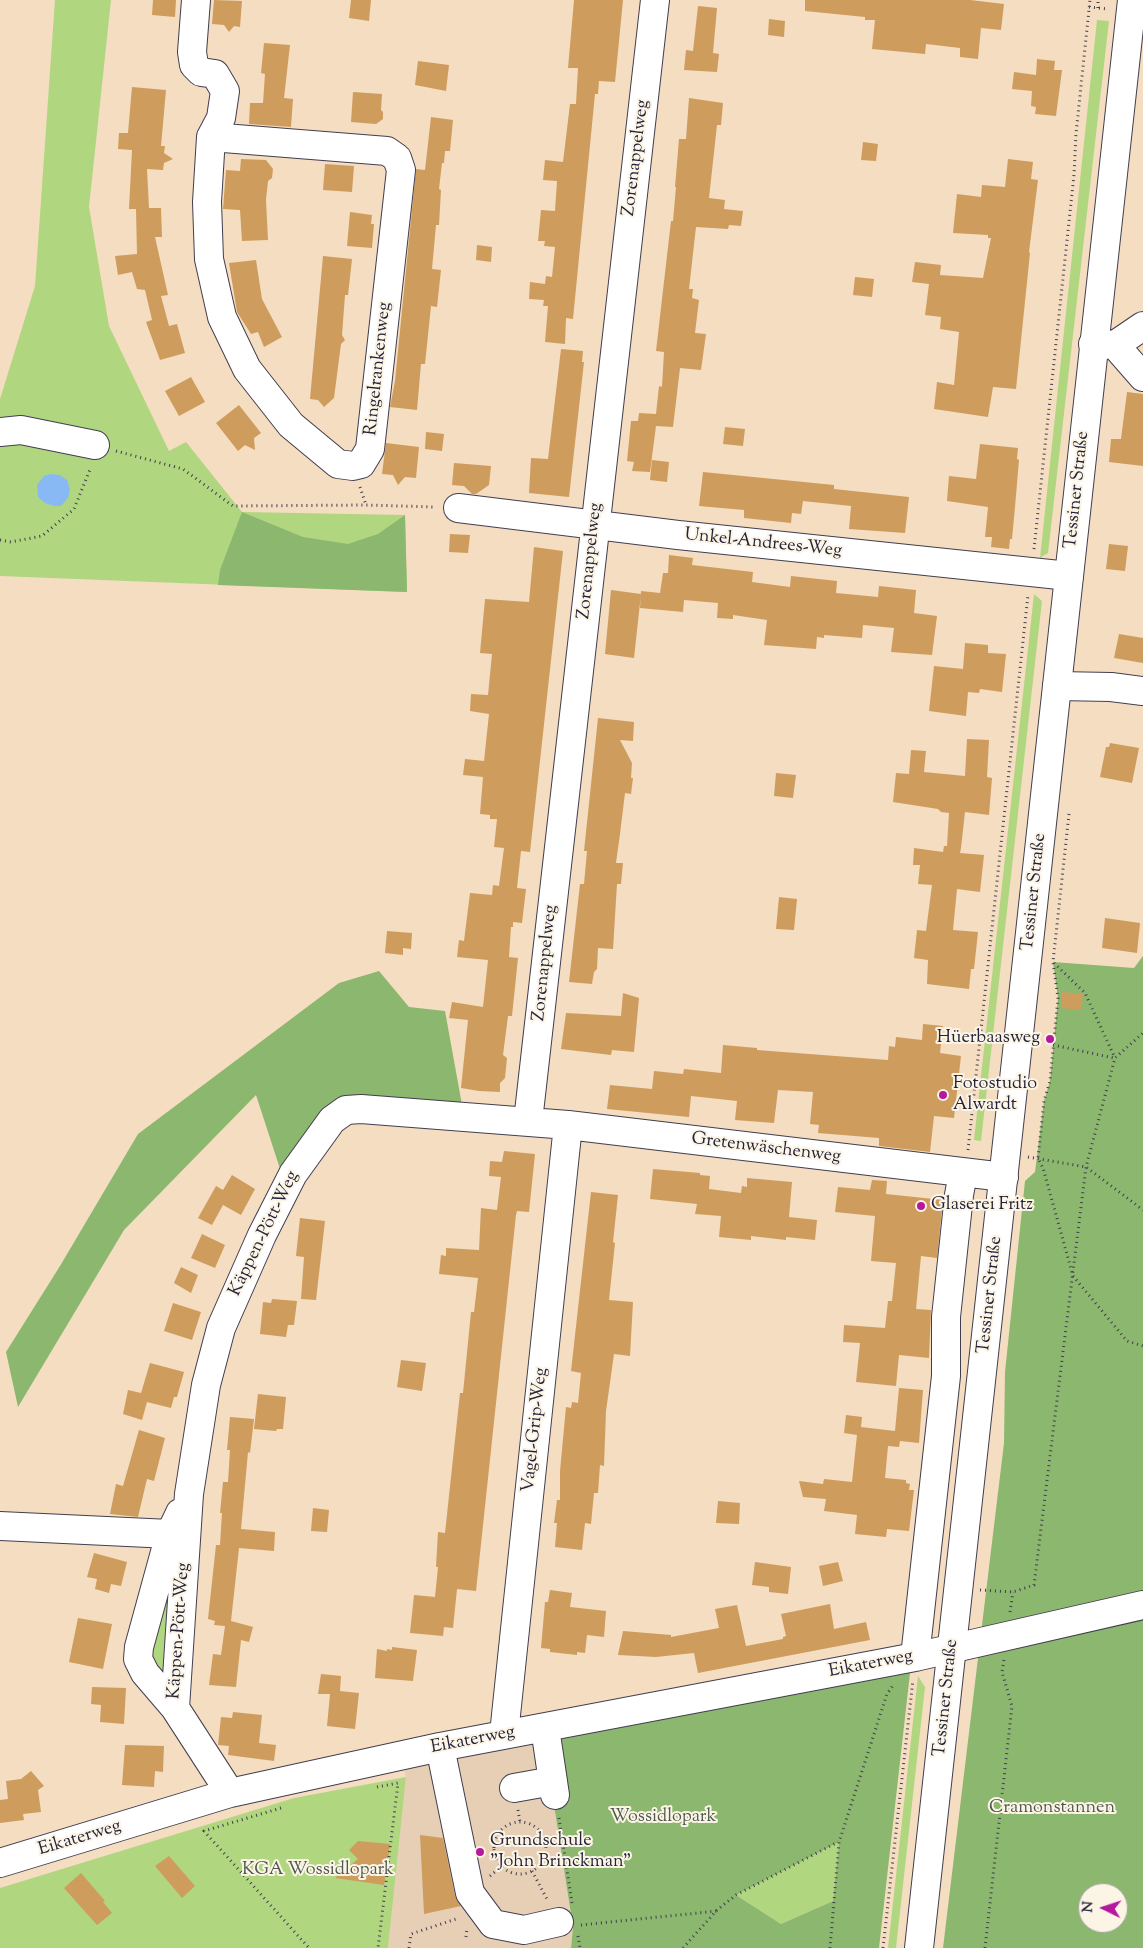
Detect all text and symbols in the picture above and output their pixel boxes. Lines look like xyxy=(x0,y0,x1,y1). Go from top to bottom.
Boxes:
street label: Zorenappelweg xyxy=(619,99,655,217)
street label: Ringelrankenweg xyxy=(361,301,397,437)
street label: Tessiner Straße xyxy=(1061,430,1095,550)
street label: Zorenappelweg xyxy=(574,502,608,620)
street label: Unkel-Andrees-Weg xyxy=(683,525,843,563)
street label: Tessiner Straße xyxy=(1018,832,1052,952)
street label: Zorenappelweg xyxy=(529,904,563,1022)
place label: Hüerbaasweg xyxy=(937,1028,1040,1050)
marker: Hüerbaasweg xyxy=(1044,1033,1056,1045)
place label: Fotostudio Alwardt xyxy=(953,1074,1037,1116)
marker: Fotostudio Alwardt xyxy=(937,1089,949,1101)
street label: Gretenwäschenweg xyxy=(690,1129,842,1169)
street label: Käppen-Pött-Weg xyxy=(225,1168,305,1300)
place label: Glaserei Fritz xyxy=(931,1195,1033,1217)
marker: Glaserei Fritz xyxy=(915,1200,927,1212)
street label: Tessiner Straße xyxy=(974,1235,1008,1355)
street label: Vagel-Grip-Weg xyxy=(519,1367,553,1493)
street label: Käppen-Pött-Weg xyxy=(164,1562,196,1700)
street label: Tessiner Straße xyxy=(930,1638,964,1758)
street label: Eikaterweg xyxy=(827,1646,915,1684)
street label: Eikaterweg xyxy=(429,1722,517,1760)
park label: Cramonstannen xyxy=(989,1798,1115,1820)
park label: Wossidlopark xyxy=(610,1807,716,1829)
street label: Eikaterweg xyxy=(36,1816,124,1862)
place label: Grundschule "John Brinckman" xyxy=(490,1831,631,1874)
marker: Grundschule "John Brinckman" xyxy=(474,1846,486,1858)
park label: KGA Wossidlopark xyxy=(242,1860,394,1882)
north arrow xyxy=(1078,1883,1128,1933)
text: N xyxy=(1079,1901,1099,1913)

